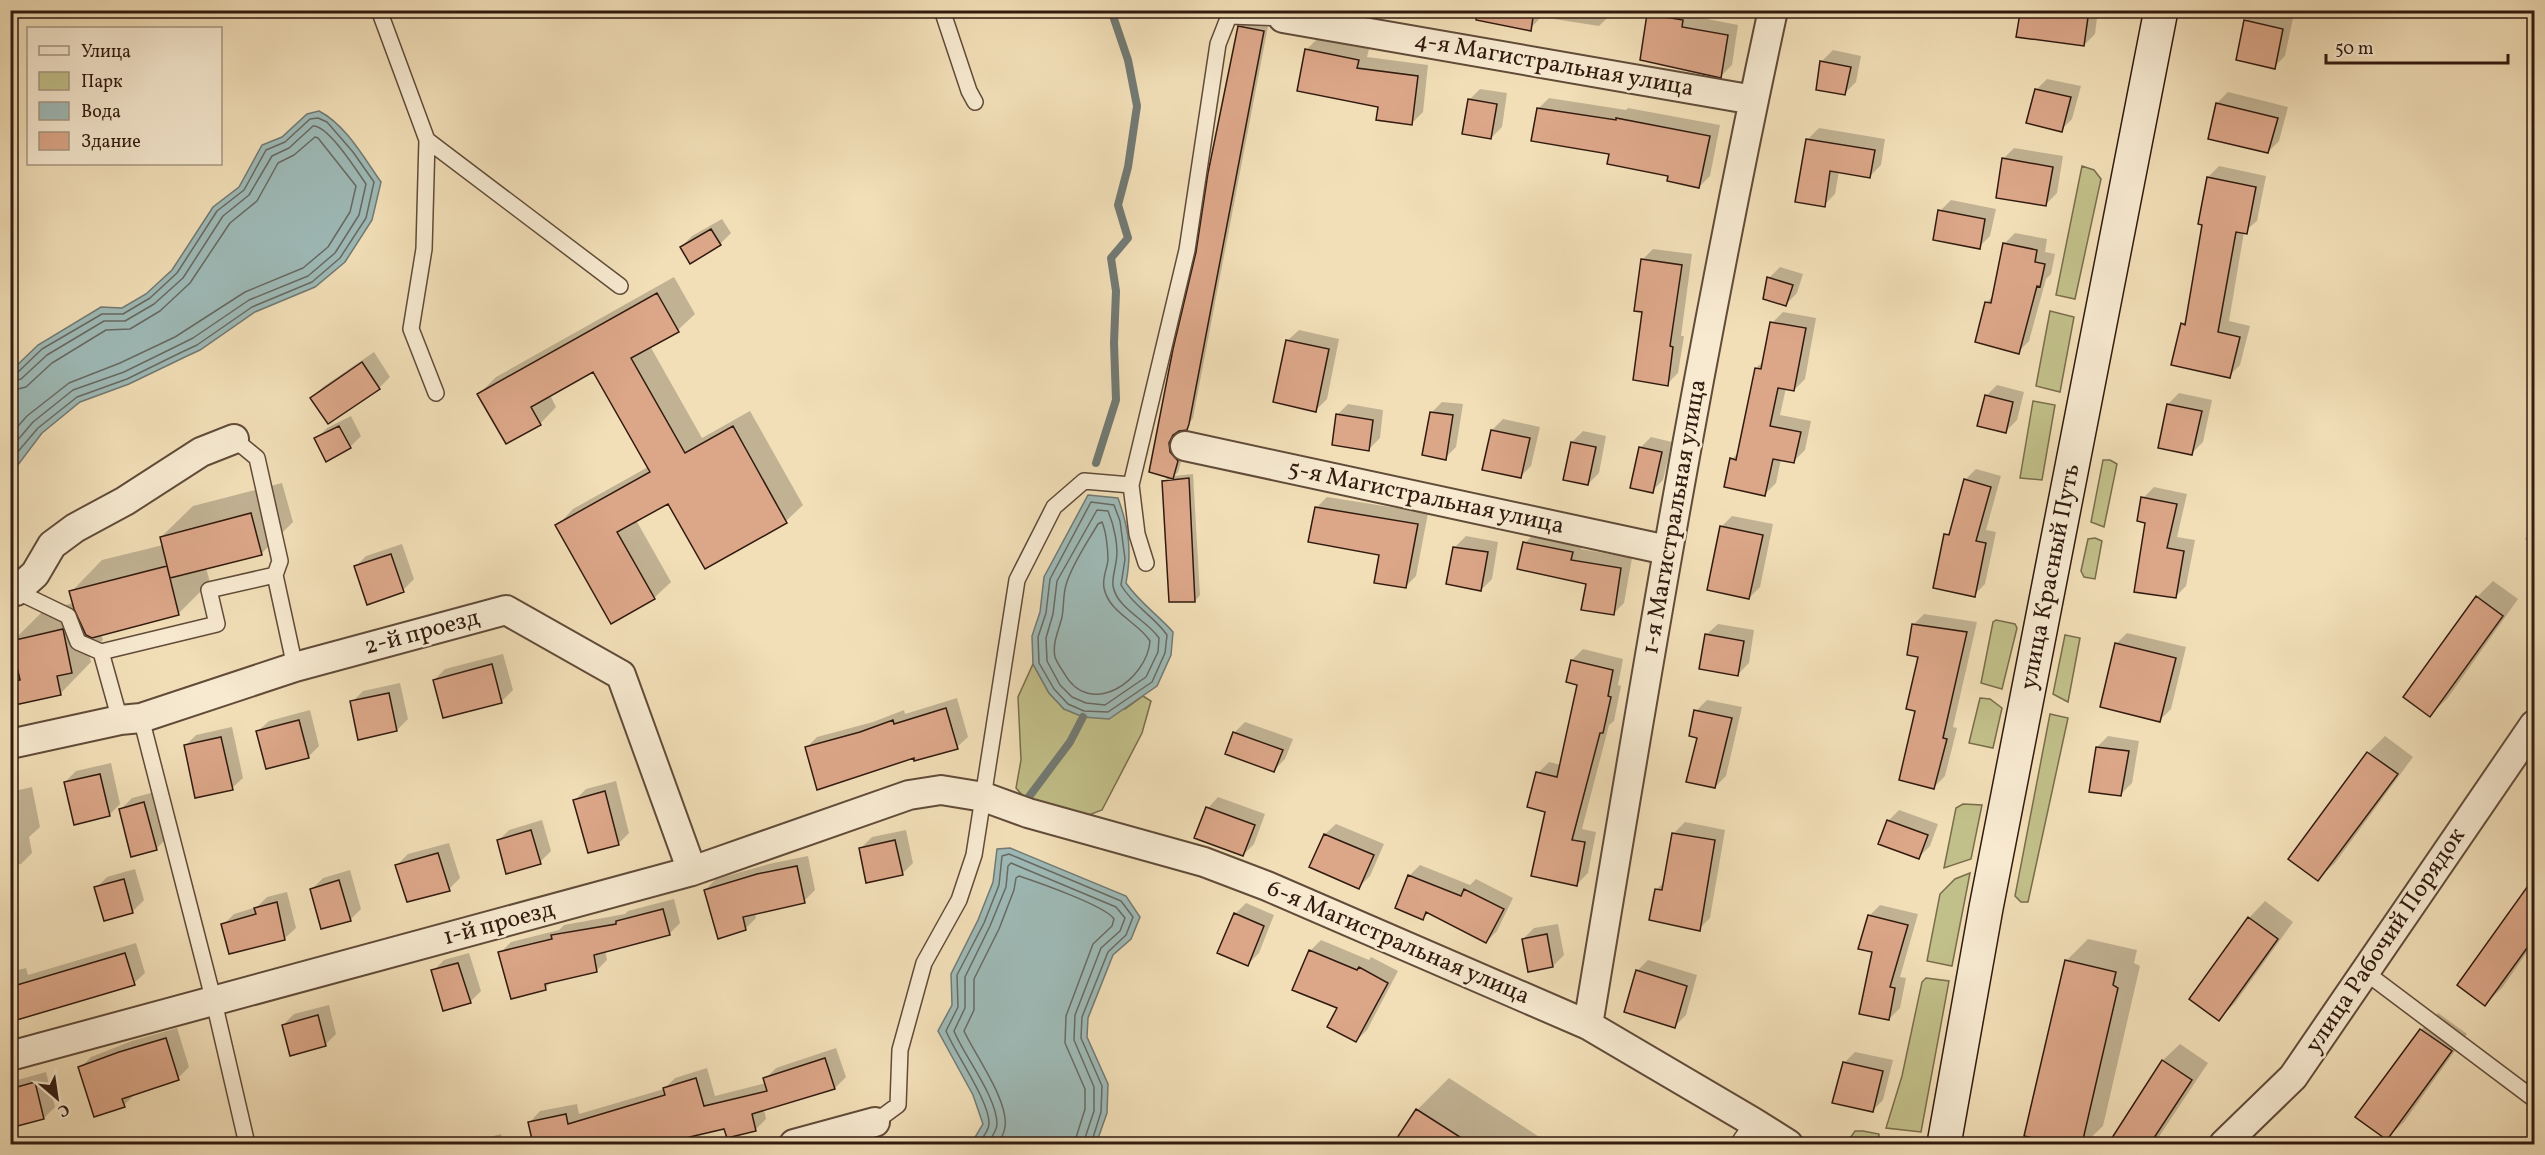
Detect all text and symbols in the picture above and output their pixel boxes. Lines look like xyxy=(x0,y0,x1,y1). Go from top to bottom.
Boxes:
street label: 4-я Магистральная улица xyxy=(1411,24,1697,106)
legend xyxy=(27,27,222,165)
scale bar xyxy=(2326,27,2508,65)
text: 50 m xyxy=(2335,37,2374,62)
text: Улица xyxy=(81,40,131,65)
text: Парк xyxy=(81,70,123,95)
text: Вода xyxy=(81,100,121,125)
text: Здание xyxy=(81,130,141,155)
street label: 1-я Магистральная улица xyxy=(1634,377,1716,657)
street label: 5-я Магистральная улица xyxy=(1285,452,1567,544)
street label: улица Красный Путь xyxy=(2012,461,2090,693)
street label: 2-й проезд xyxy=(361,601,484,665)
street label: улица Рабочий Порядок xyxy=(2298,821,2474,1061)
street label: 6-я Магистральная улица xyxy=(1261,872,1535,1014)
street label: 1-й проезд xyxy=(440,893,559,955)
north arrow xyxy=(27,1068,87,1128)
text: С xyxy=(53,1097,73,1121)

